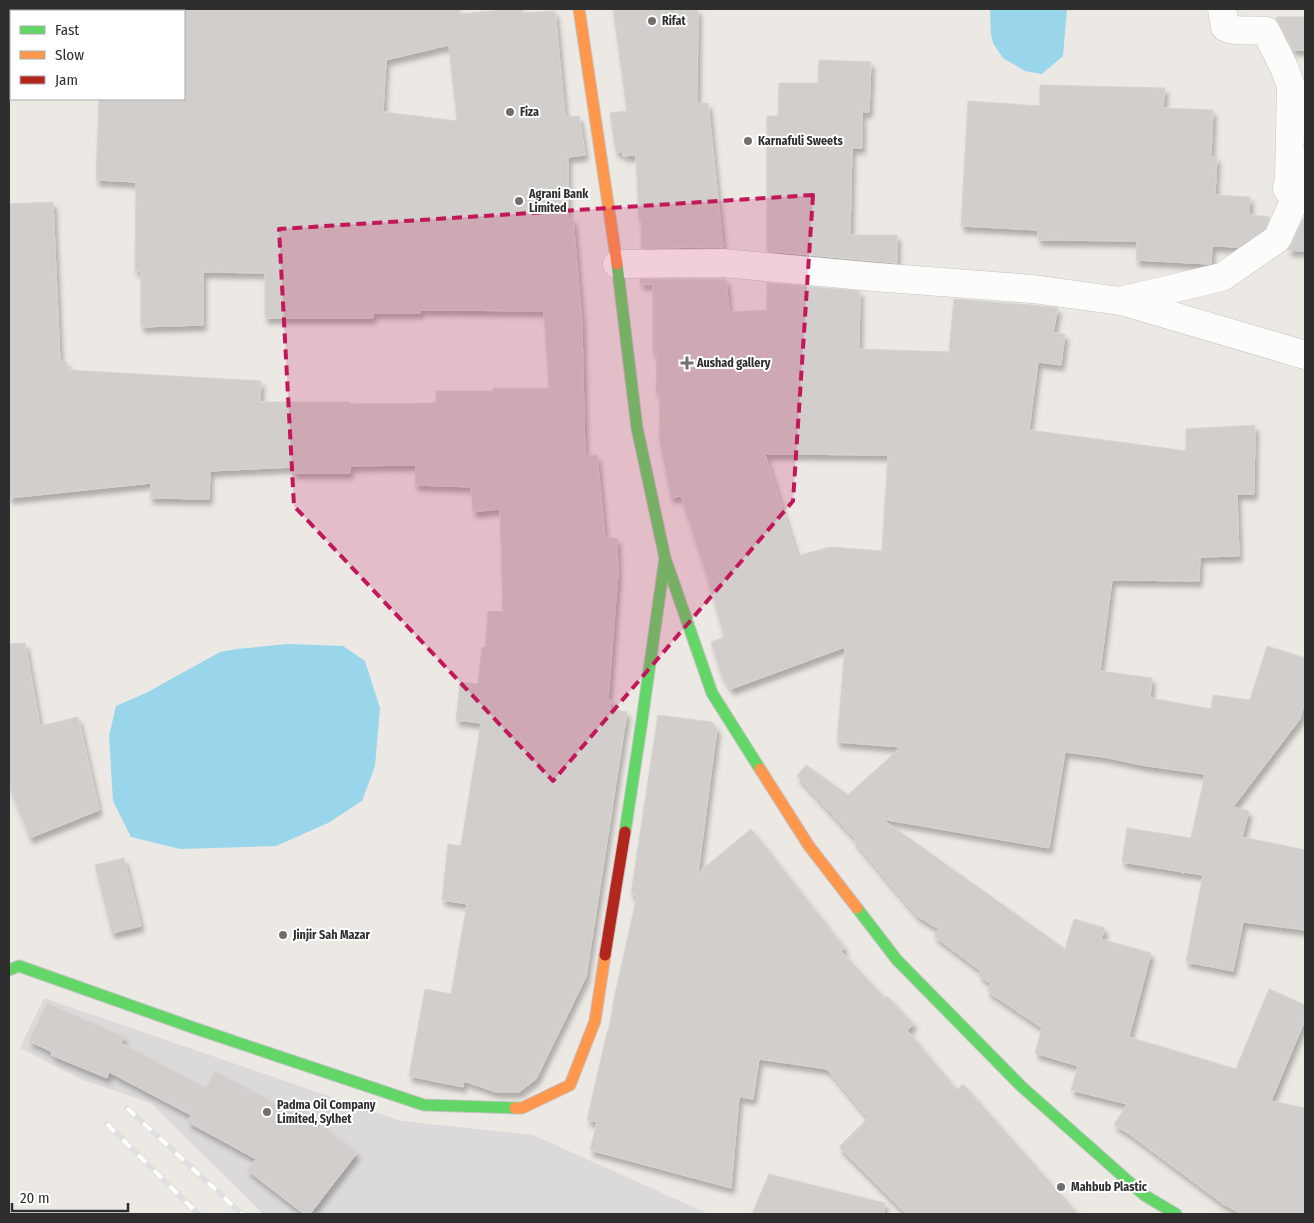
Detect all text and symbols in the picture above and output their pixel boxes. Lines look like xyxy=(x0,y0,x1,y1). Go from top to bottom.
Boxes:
legend xyxy=(10,10,185,100)
place label: Rifat xyxy=(662,14,687,28)
marker: Rifat xyxy=(646,15,658,27)
text: Fast xyxy=(55,21,79,39)
text: Slow xyxy=(55,46,84,64)
text: Jam xyxy=(55,71,78,89)
place label: Fiza xyxy=(520,105,539,119)
marker: Fiza xyxy=(504,106,516,118)
place label: Karnafuli Sweets xyxy=(758,134,843,148)
marker: Karnafuli Sweets xyxy=(742,135,754,147)
place label: Agrani Bank Limited xyxy=(528,187,589,215)
marker: Agrani Bank Limited xyxy=(513,195,525,207)
place label: Aushad gallery xyxy=(696,356,771,370)
marker: Aushad gallery xyxy=(681,357,693,369)
place label: Jinjir Sah Mazar xyxy=(292,928,370,942)
marker: Jinjir Sah Mazar xyxy=(277,929,289,941)
place label: Padma Oil Company Limited, Sylhet xyxy=(277,1098,376,1126)
marker: Padma Oil Company Limited, Sylhet xyxy=(261,1106,273,1118)
scale bar xyxy=(12,1180,129,1212)
place label: Mahbub Plastic xyxy=(1071,1180,1148,1194)
marker: Mahbub Plastic xyxy=(1055,1181,1067,1193)
text: 20 m xyxy=(20,1189,50,1207)

